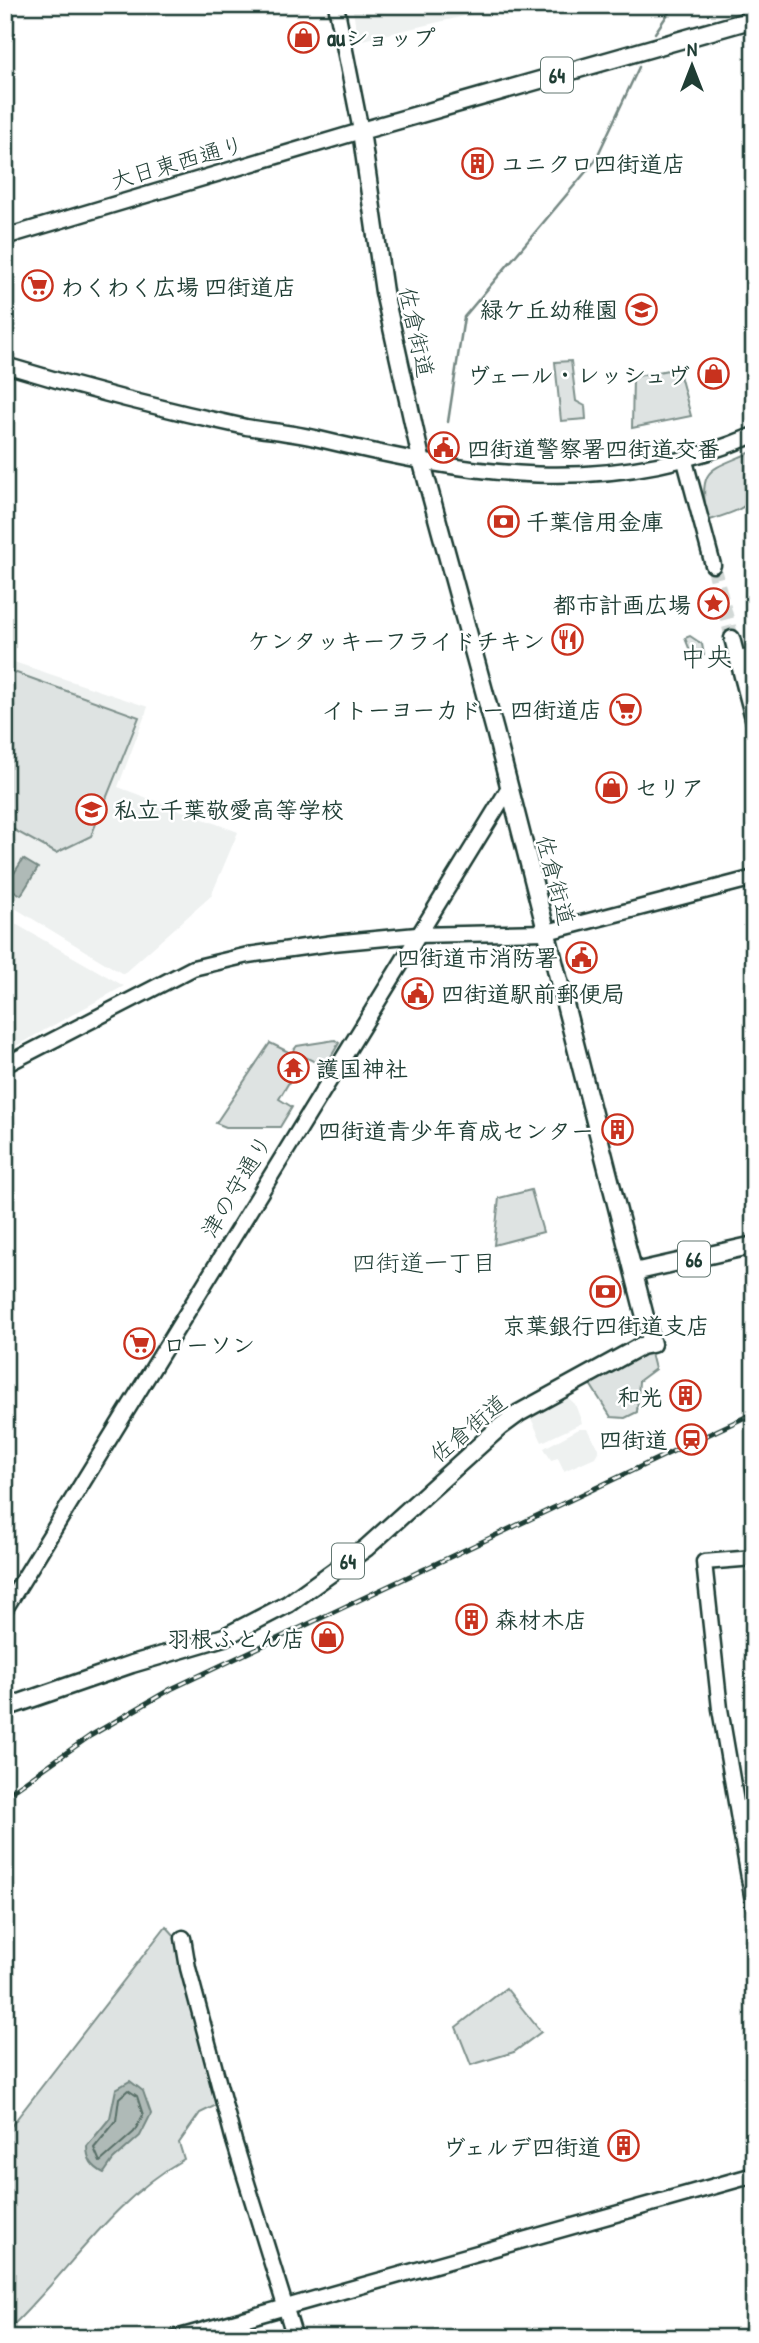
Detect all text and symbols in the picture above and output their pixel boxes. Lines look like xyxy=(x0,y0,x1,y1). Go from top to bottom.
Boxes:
shop icon: auショップ xyxy=(287,20,321,54)
place label: auショップ xyxy=(327,22,435,53)
north arrow xyxy=(658,32,728,102)
text: N xyxy=(687,36,697,62)
road number: 64 xyxy=(541,57,573,92)
street label: 大日東西通り xyxy=(106,128,248,196)
building icon: ユニクロ四街道店 xyxy=(461,146,495,180)
place label: ユニクロ四街道店 xyxy=(501,148,685,179)
supermarket icon: わくわく広場 四街道店 xyxy=(21,269,55,303)
place label: わくわく広場 四街道店 xyxy=(61,271,296,302)
street label: 佐倉街道 xyxy=(392,284,442,380)
school or university icon: 緑ケ丘幼稚園 xyxy=(624,292,658,326)
place label: 緑ケ丘幼稚園 xyxy=(480,294,618,325)
shop icon: ヴェール・レッシュヴ xyxy=(696,357,730,391)
place label: ヴェール・レッシュヴ xyxy=(467,359,690,390)
public building icon: 四街道警察署四街道交番 xyxy=(427,431,461,465)
place label: 四街道警察署四街道交番 xyxy=(467,433,720,464)
bank icon: 千葉信用金庫 xyxy=(486,504,520,538)
place label: 千葉信用金庫 xyxy=(526,506,664,537)
place icon: 都市計画広場 xyxy=(697,587,731,621)
place label: 都市計画広場 xyxy=(553,589,691,620)
restaurant icon: ケンタッキーフライドチキン xyxy=(551,623,585,657)
place label: ケンタッキーフライドチキン xyxy=(247,625,545,656)
district label: 中央 xyxy=(680,639,732,674)
supermarket icon: イトーヨーカドー 四街道店 xyxy=(608,692,642,726)
place label: イトーヨーカドー 四街道店 xyxy=(322,694,602,725)
shop icon: セリア xyxy=(595,770,629,804)
place label: セリア xyxy=(635,772,704,803)
school or university icon: 私立千葉敬愛高等学校 xyxy=(74,792,108,826)
place label: 私立千葉敬愛高等学校 xyxy=(114,794,344,825)
street label: 佐倉街道 xyxy=(529,832,583,928)
public building icon: 四街道市消防署 xyxy=(564,940,598,974)
place label: 四街道市消防署 xyxy=(397,942,558,973)
public building icon: 四街道駅前郵便局 xyxy=(401,976,435,1010)
place label: 四街道駅前郵便局 xyxy=(441,978,625,1009)
temple icon: 護国神社 xyxy=(276,1051,310,1085)
place label: 護国神社 xyxy=(316,1053,408,1084)
building icon: 四街道青少年育成センター xyxy=(600,1113,634,1147)
place label: 四街道青少年育成センター xyxy=(318,1115,594,1146)
street label: 津の守通り xyxy=(193,1129,279,1243)
road number: 66 xyxy=(678,1242,710,1276)
district label: 四街道一丁目 xyxy=(352,1246,496,1278)
bank icon: 京葉銀行四街道支店 xyxy=(589,1274,623,1308)
place label: 京葉銀行四街道支店 xyxy=(503,1310,710,1341)
supermarket icon: ローソン xyxy=(123,1327,157,1361)
place label: ローソン xyxy=(163,1329,255,1360)
building icon: 和光 xyxy=(669,1379,703,1413)
place label: 和光 xyxy=(617,1381,663,1412)
street label: 佐倉街道 xyxy=(423,1387,513,1469)
station icon: 四街道 xyxy=(674,1422,708,1456)
place label: 四街道 xyxy=(599,1424,668,1455)
road number: 64 xyxy=(332,1544,364,1578)
building icon: 森材木店 xyxy=(455,1602,489,1636)
place label: 森材木店 xyxy=(495,1604,587,1635)
shop icon: 羽根ふとん店 xyxy=(311,1621,345,1655)
place label: 羽根ふとん店 xyxy=(167,1623,305,1654)
building icon: ヴェルデ四街道 xyxy=(607,2129,641,2163)
place label: ヴェルデ四街道 xyxy=(443,2131,601,2162)

